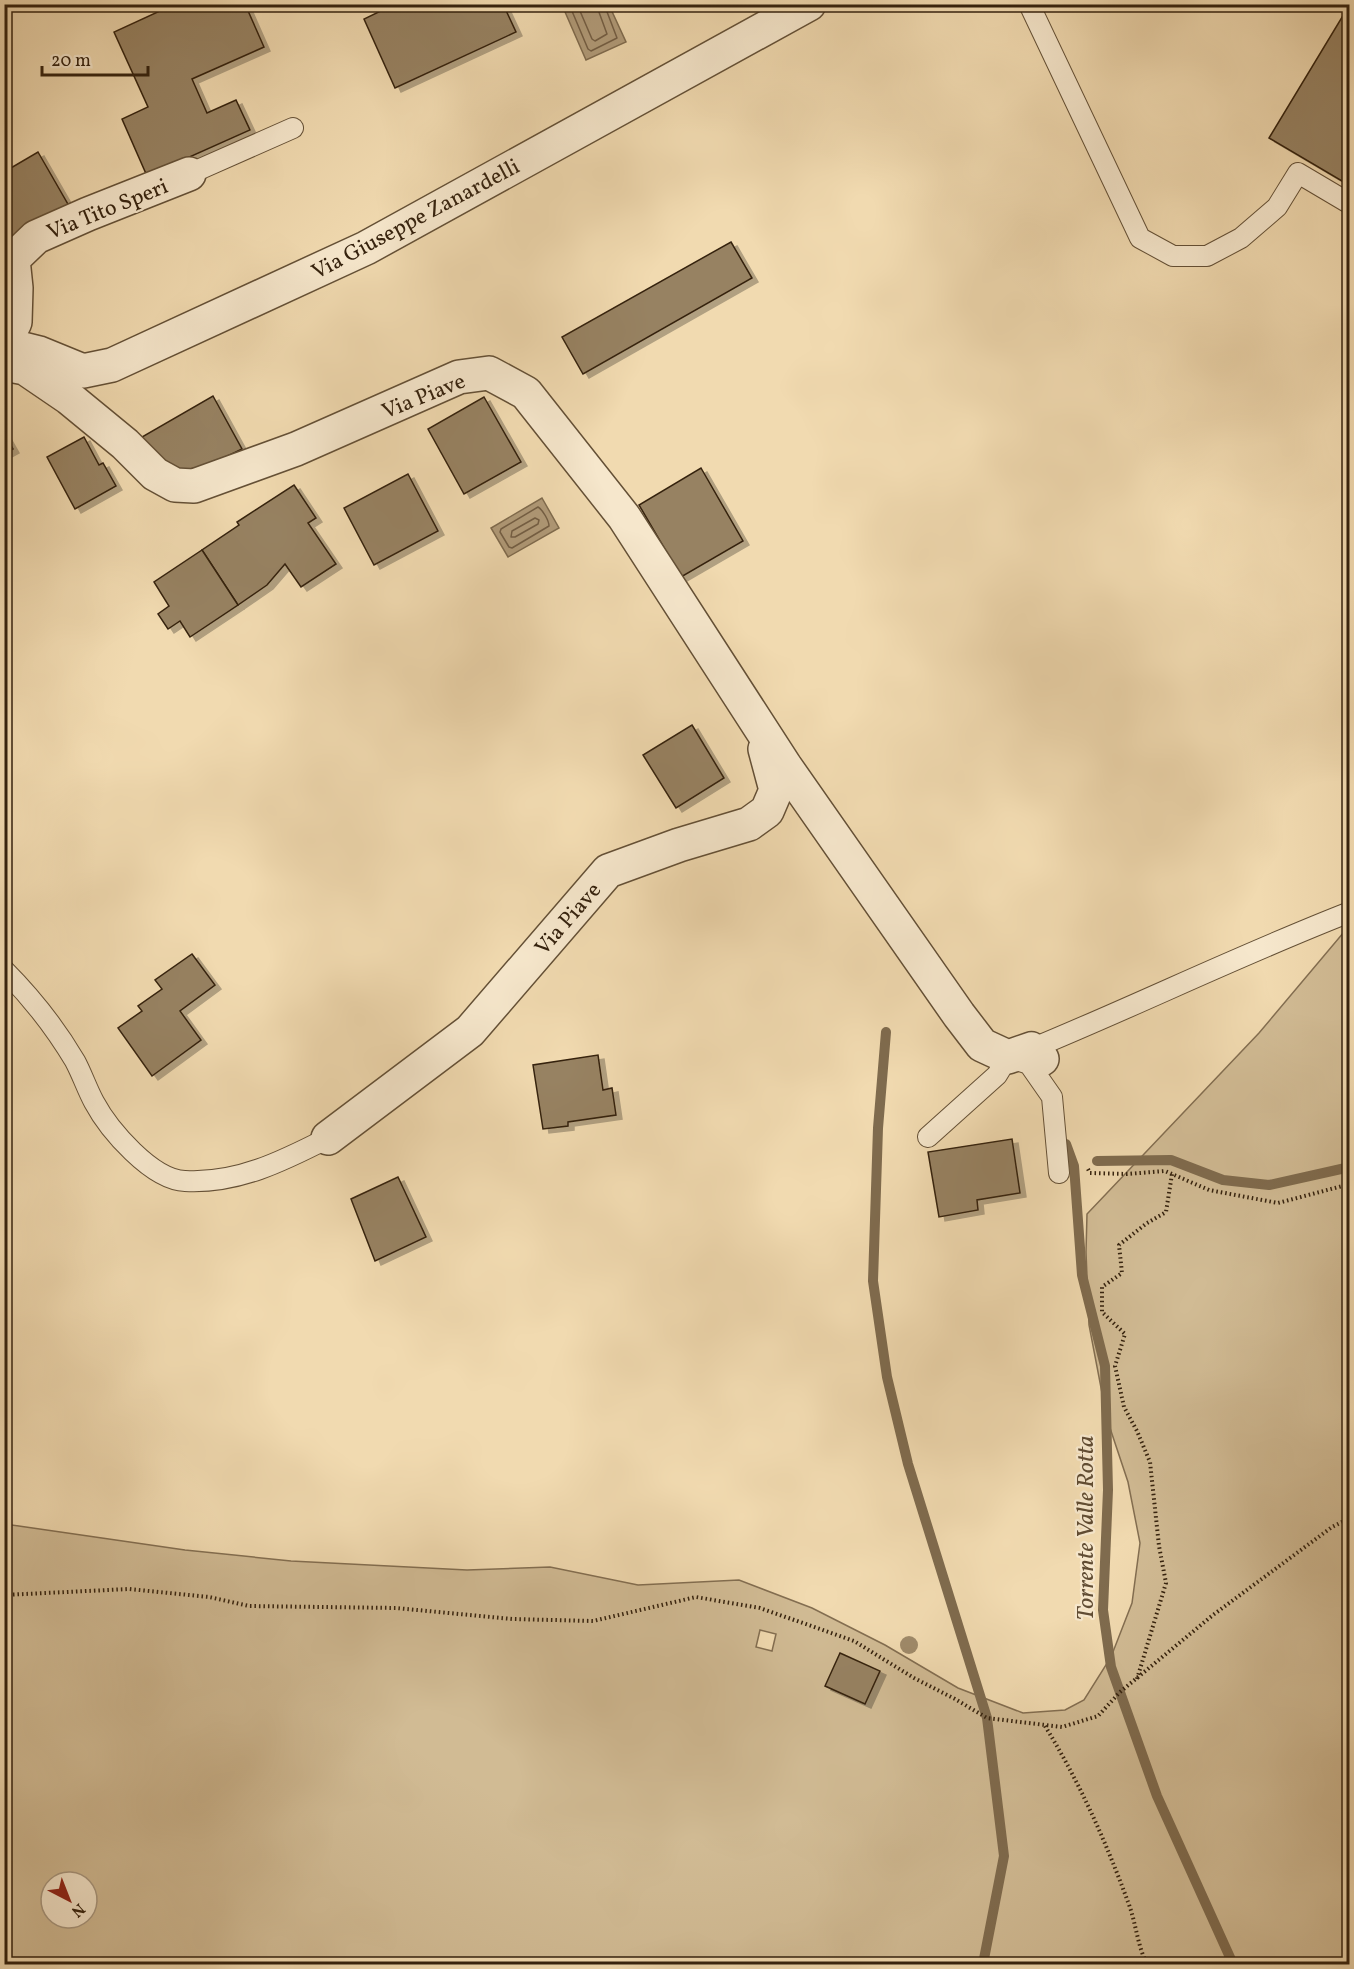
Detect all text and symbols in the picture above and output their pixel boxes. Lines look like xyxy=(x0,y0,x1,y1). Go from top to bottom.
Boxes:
scale bar xyxy=(42,39,148,77)
text: 20 m xyxy=(51,49,91,74)
street label: Via Giuseppe Zanardelli xyxy=(307,152,526,288)
street label: Via Tito Speri xyxy=(43,172,173,249)
street label: Via Piave xyxy=(378,367,470,428)
street label: Via Piave xyxy=(528,876,609,963)
water label: Torrente Valle Rotta xyxy=(1070,1435,1104,1621)
north arrow xyxy=(39,1870,99,1930)
text: N xyxy=(66,1898,89,1922)

